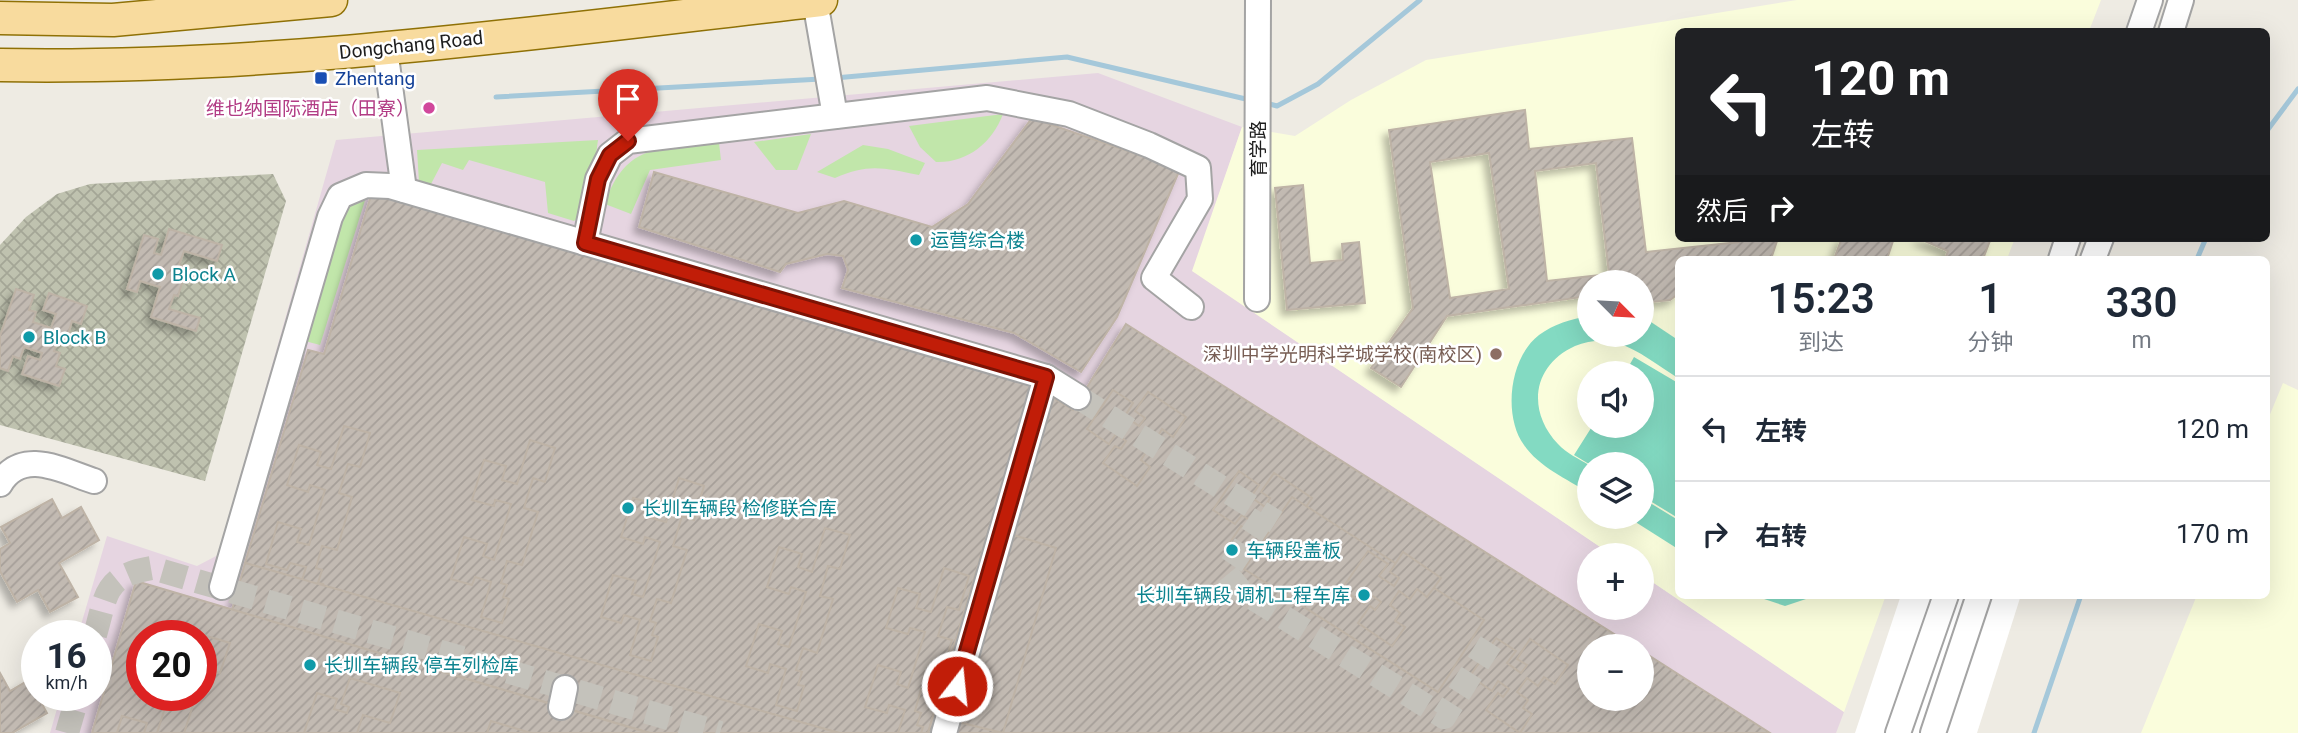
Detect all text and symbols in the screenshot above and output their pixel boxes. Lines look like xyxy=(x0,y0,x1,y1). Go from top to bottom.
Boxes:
street label: Dongchang Road xyxy=(338,26,484,64)
text: 120 m xyxy=(1811,50,1950,107)
icon: left xyxy=(1696,56,1787,147)
place label: Zhentang xyxy=(335,67,415,90)
pin xyxy=(598,69,658,141)
marker: Zhentang xyxy=(313,70,329,86)
icon: arrive xyxy=(609,80,647,118)
place label: 维也纳国际酒店（田寮） xyxy=(206,97,415,120)
marker: 维也纳国际酒店（田寮） xyxy=(421,100,437,116)
text: 左转 xyxy=(1811,116,1875,154)
street label: 育学路 xyxy=(1247,120,1270,178)
icon: right xyxy=(1762,189,1800,227)
text: 然后 xyxy=(1696,196,1748,226)
place label: 运营综合楼 xyxy=(930,229,1025,252)
marker: 运营综合楼 xyxy=(908,232,924,248)
place label: Block A xyxy=(172,263,237,286)
marker: Block A xyxy=(150,266,166,282)
north arrow xyxy=(1577,270,1654,346)
map controls xyxy=(1577,270,1654,711)
text: 15:23 xyxy=(1767,274,1875,323)
text: 1 xyxy=(1978,274,2002,323)
text: 330 xyxy=(2106,278,2178,327)
place label: Block B xyxy=(43,326,106,349)
text: m xyxy=(2132,327,2152,354)
marker: Block B xyxy=(21,329,37,345)
text: 到达 xyxy=(1798,329,1844,356)
text: 分钟 xyxy=(1967,329,2013,356)
place label: 深圳中学光明科学城学校(南校区) xyxy=(1203,343,1482,366)
marker: 深圳中学光明科学城学校(南校区) xyxy=(1488,346,1504,362)
button: sound xyxy=(1577,361,1654,438)
icon: left xyxy=(1696,410,1734,448)
text: 120 m xyxy=(2176,414,2249,444)
text: 左转 xyxy=(1755,416,1807,446)
button: layers xyxy=(1577,452,1654,529)
place label: 长圳车辆段 检修联合库 xyxy=(642,497,837,520)
marker: 长圳车辆段 检修联合库 xyxy=(620,500,636,516)
icon: right xyxy=(1696,515,1734,553)
text: 170 m xyxy=(2176,519,2249,549)
text: 右转 xyxy=(1755,521,1807,551)
place label: 车辆段盖板 xyxy=(1246,539,1341,562)
marker: 车辆段盖板 xyxy=(1224,542,1240,558)
button: + xyxy=(1577,543,1654,620)
place label: 长圳车辆段 调机工程车库 xyxy=(1136,584,1350,607)
marker: 长圳车辆段 调机工程车库 xyxy=(1356,587,1372,603)
speed limit sign: 20 xyxy=(126,620,217,711)
button: − xyxy=(1577,634,1654,711)
text: 16 xyxy=(46,636,87,677)
position arrow xyxy=(920,649,994,723)
place label: 长圳车辆段 停车列检库 xyxy=(324,654,519,677)
marker: 长圳车辆段 停车列检库 xyxy=(302,657,318,673)
text: km/h xyxy=(45,672,88,693)

